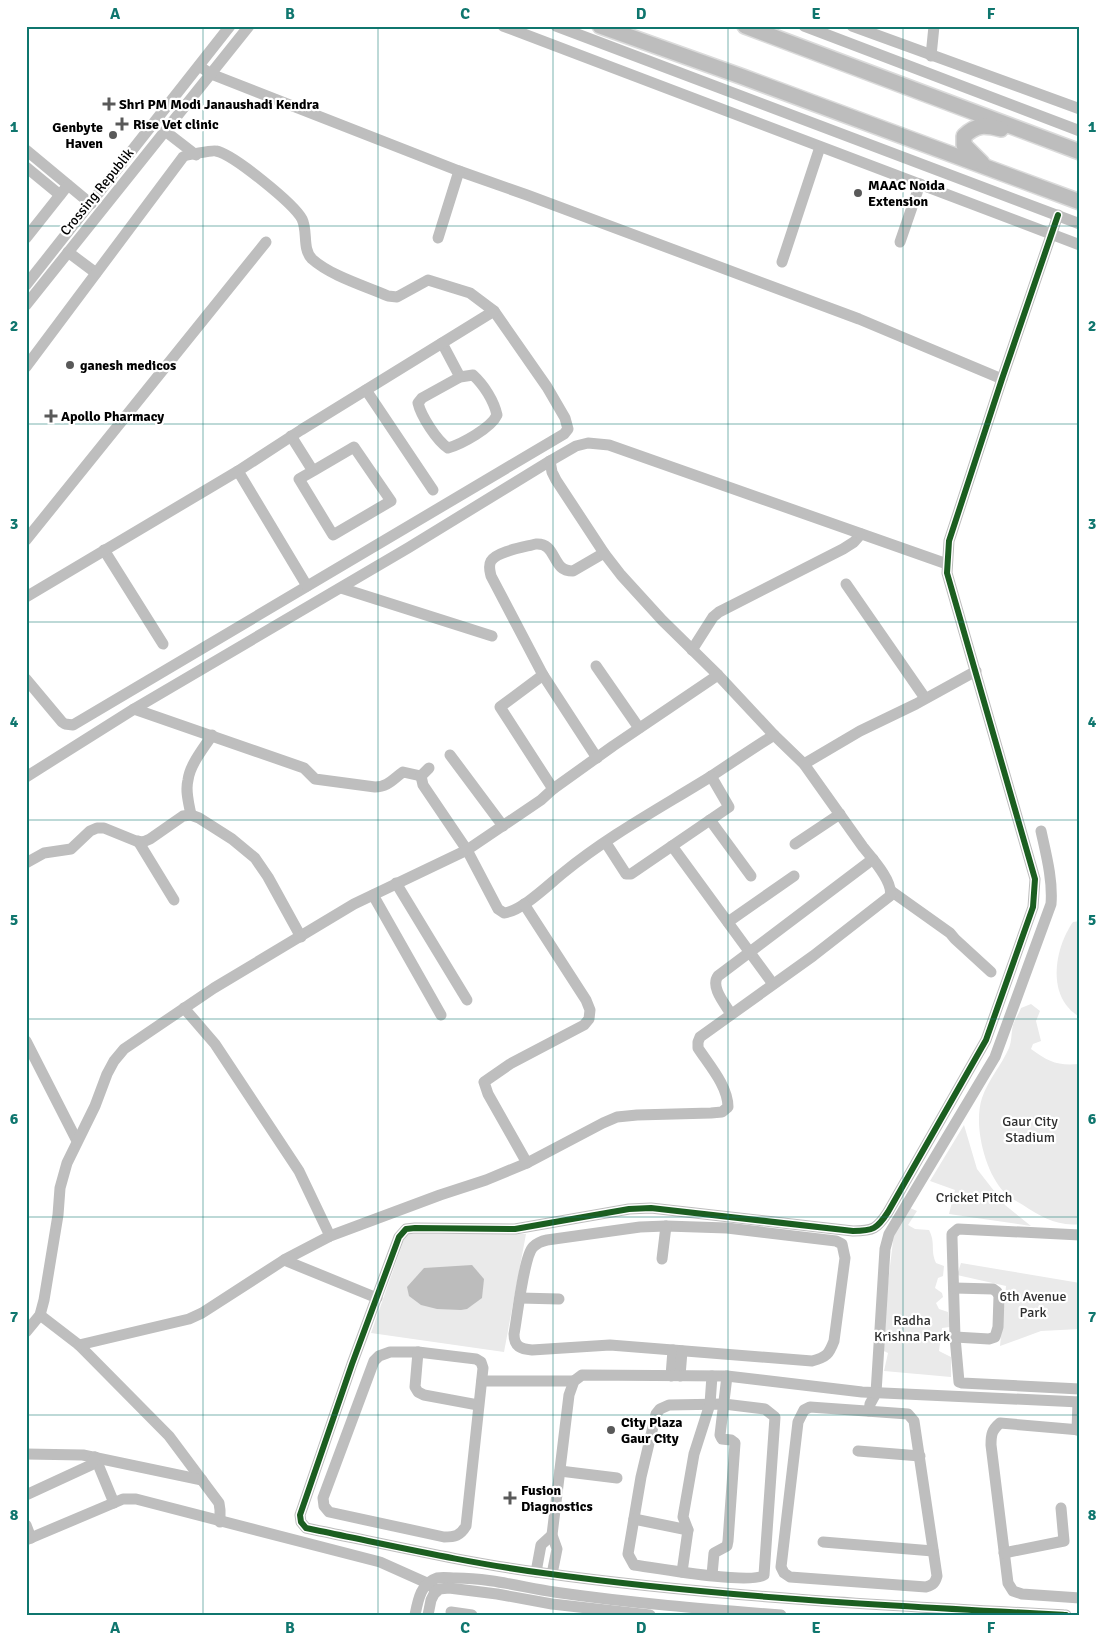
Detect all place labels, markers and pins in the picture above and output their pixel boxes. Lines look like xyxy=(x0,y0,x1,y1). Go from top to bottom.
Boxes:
place label: Shri PM Modi Janaushadi Kendra xyxy=(119,96,319,113)
marker: Shri PM Modi Janaushadi Kendra xyxy=(103,98,115,110)
place label: Rise Vet clinic xyxy=(133,116,219,133)
marker: Rise Vet clinic xyxy=(115,117,129,131)
place label: Genbyte Haven xyxy=(52,119,103,152)
marker: Genbyte Haven xyxy=(107,129,119,141)
place label: MAAC Noida Extension xyxy=(868,177,945,210)
marker: MAAC Noida Extension xyxy=(852,187,864,199)
place label: ganesh medicos xyxy=(80,357,176,374)
marker: ganesh medicos xyxy=(64,359,76,371)
place label: Apollo Pharmacy xyxy=(61,408,164,425)
marker: Apollo Pharmacy xyxy=(45,410,57,422)
place label: City Plaza Gaur City xyxy=(621,1414,682,1447)
marker: City Plaza Gaur City xyxy=(605,1424,617,1436)
place label: Fusion Diagnostics xyxy=(521,1482,593,1515)
marker: Fusion Diagnostics xyxy=(503,1491,517,1505)

